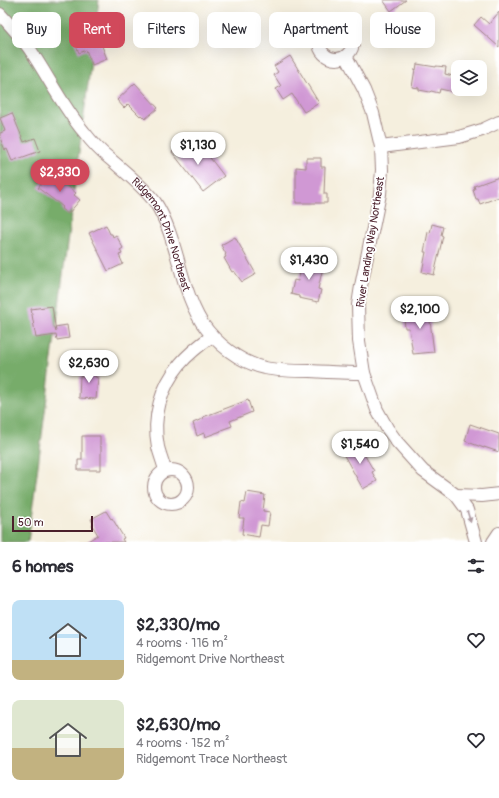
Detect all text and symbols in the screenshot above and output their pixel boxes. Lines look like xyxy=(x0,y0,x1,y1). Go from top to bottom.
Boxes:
chip: Buy xyxy=(12,12,61,48)
chip: Rent xyxy=(69,12,125,48)
chip: Filters xyxy=(133,12,199,48)
chip: New xyxy=(207,12,261,48)
chip: Apartment xyxy=(269,12,362,48)
chip: House xyxy=(370,12,435,48)
map controls xyxy=(451,60,487,96)
button: layers xyxy=(451,60,487,96)
pin: $1,130 xyxy=(165,132,231,166)
text: $1,130 xyxy=(180,137,216,153)
pin: $2,330 xyxy=(27,159,93,193)
text: $2,330 xyxy=(39,164,81,180)
street label: Ridgemont Drive Northeast xyxy=(129,175,193,294)
street label: River Landing Way Northeast xyxy=(354,175,387,308)
pin: $1,430 xyxy=(276,247,342,281)
text: $1,430 xyxy=(289,252,329,268)
pin: $2,100 xyxy=(387,296,453,330)
text: $2,100 xyxy=(400,301,440,317)
pin: $2,630 xyxy=(56,350,122,384)
text: $2,630 xyxy=(68,355,110,371)
pin: $1,540 xyxy=(327,431,393,465)
text: $1,540 xyxy=(341,436,379,452)
one-way arrow xyxy=(467,512,473,524)
scale bar xyxy=(12,514,93,533)
text: 50 m xyxy=(18,516,44,529)
icon: filters xyxy=(465,555,487,577)
text: 6 homes xyxy=(12,556,73,577)
text: $2,330/mo xyxy=(136,614,220,635)
icon: home xyxy=(44,616,92,664)
icon: heart xyxy=(465,629,487,651)
text: 4 rooms · 116 m² xyxy=(136,635,228,651)
text: Ridgemont Drive Northeast xyxy=(136,651,284,667)
text: $2,630/mo xyxy=(136,714,220,735)
icon: home xyxy=(44,716,92,764)
icon: heart xyxy=(465,729,487,751)
text: 4 rooms · 152 m² xyxy=(136,735,230,751)
text: Ridgemont Trace Northeast xyxy=(136,751,287,767)

